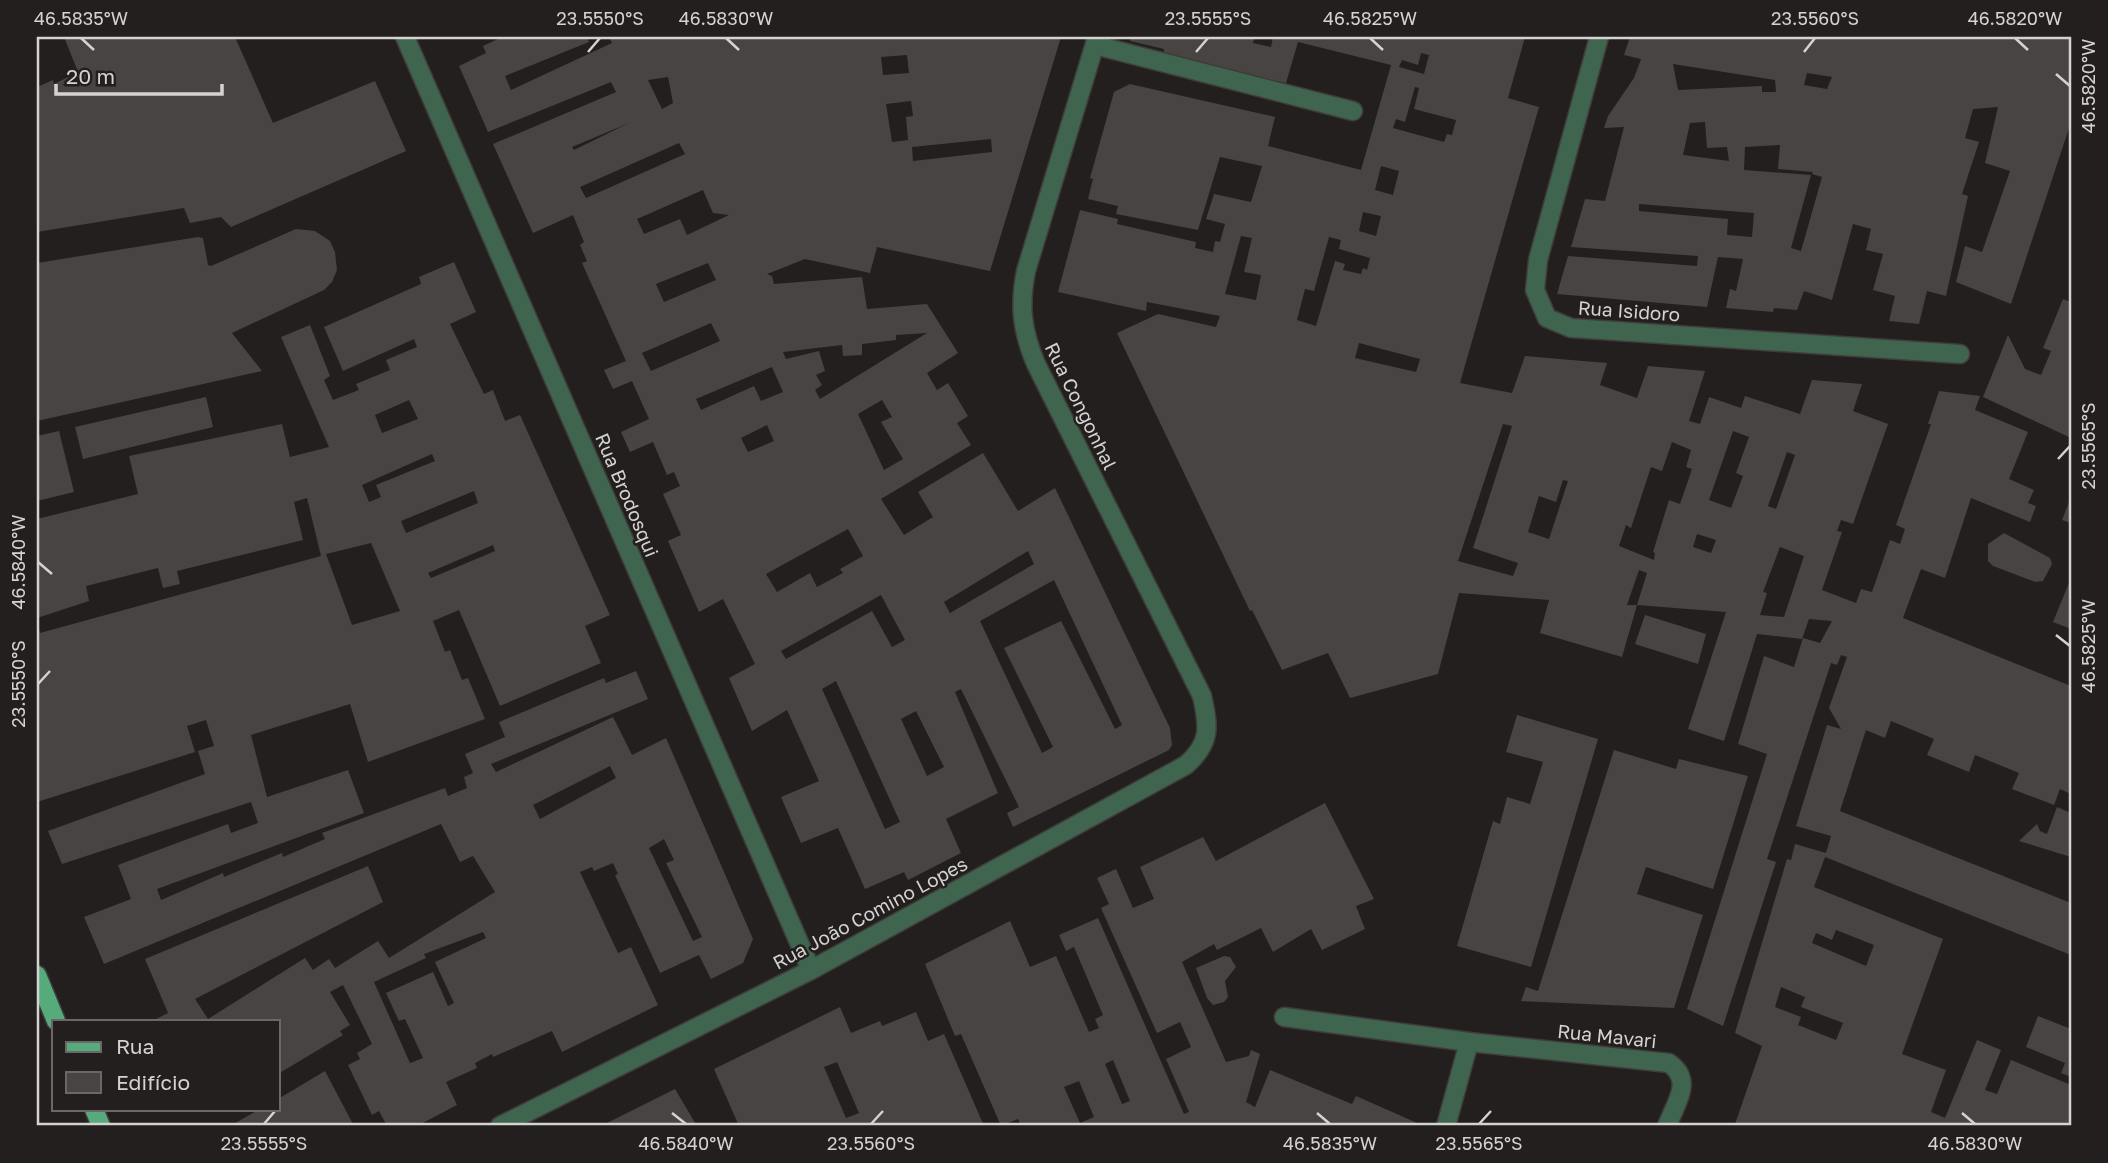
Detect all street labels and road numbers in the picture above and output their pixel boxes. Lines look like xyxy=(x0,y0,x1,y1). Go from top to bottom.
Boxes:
street label: Rua Isidoro xyxy=(1577,295,1681,326)
street label: Rua Congonhal xyxy=(1041,338,1122,473)
street label: Rua Brodosqui xyxy=(591,429,664,560)
street label: Rua João Comino Lopes xyxy=(768,851,971,974)
street label: Rua Mavari xyxy=(1556,1019,1658,1052)

